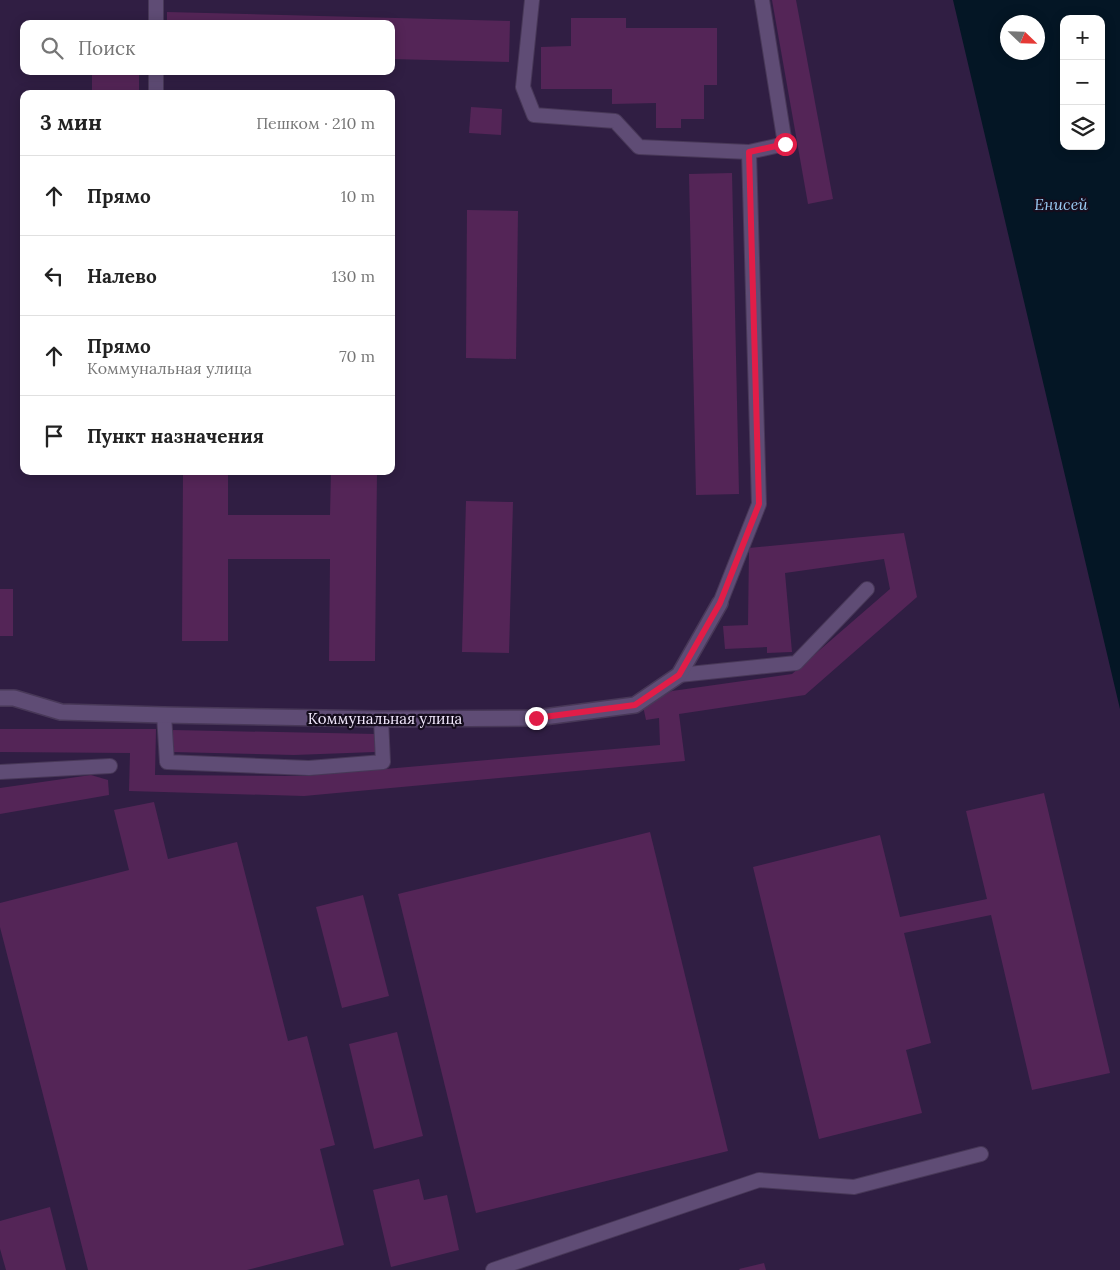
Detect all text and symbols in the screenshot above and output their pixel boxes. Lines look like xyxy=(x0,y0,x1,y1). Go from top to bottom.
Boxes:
north arrow xyxy=(1000,15,1045,60)
map controls xyxy=(1060,15,1105,150)
button: + xyxy=(1060,15,1105,60)
search box xyxy=(20,20,395,75)
icon: search xyxy=(38,34,66,62)
text: Поиск xyxy=(78,36,135,60)
button: − xyxy=(1060,60,1105,105)
button: layers xyxy=(1060,105,1105,150)
text: 3 мин xyxy=(40,109,102,136)
text: Пешком · 210 m xyxy=(256,113,375,133)
route start xyxy=(774,133,797,156)
icon: ahead xyxy=(40,182,68,210)
text: Прямо xyxy=(87,184,151,208)
text: 10 m xyxy=(341,186,375,206)
water label: Енисей xyxy=(1034,194,1088,214)
icon: left xyxy=(40,262,68,290)
text: Налево xyxy=(87,264,157,288)
text: 130 m xyxy=(332,266,375,286)
text: Прямо xyxy=(87,334,151,358)
icon: ahead xyxy=(40,342,68,370)
text: 70 m xyxy=(339,346,375,366)
text: Коммунальная улица xyxy=(87,358,252,378)
icon: arrive xyxy=(40,422,68,450)
text: Пункт назначения xyxy=(87,424,264,448)
route end xyxy=(525,707,548,730)
street label: Коммунальная улица xyxy=(308,709,463,728)

